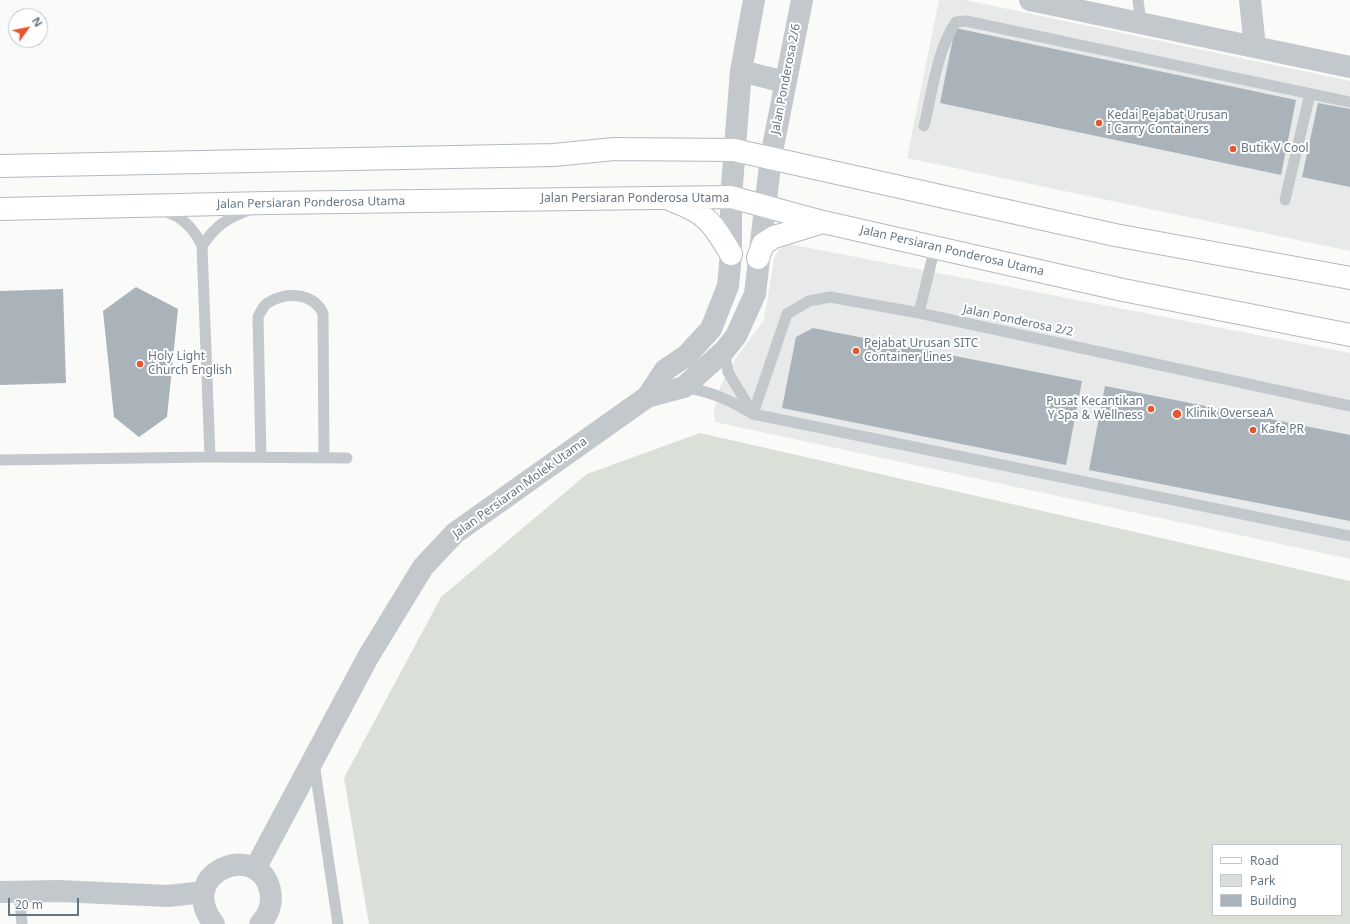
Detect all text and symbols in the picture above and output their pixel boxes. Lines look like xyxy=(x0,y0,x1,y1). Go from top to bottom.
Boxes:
north arrow xyxy=(8,8,48,48)
text: N xyxy=(29,14,46,30)
street label: Jalan Ponderosa 2/6 xyxy=(768,23,804,135)
place label: Kedai Pejabat Urusan I Carry Containers xyxy=(1107,109,1228,137)
marker: Kedai Pejabat Urusan I Carry Containers xyxy=(1094,118,1104,128)
place label: Butik V Cool xyxy=(1241,142,1309,156)
marker: Butik V Cool xyxy=(1228,144,1238,154)
street label: Jalan Persiaran Ponderosa Utama xyxy=(541,192,729,206)
street label: Jalan Persiaran Ponderosa Utama xyxy=(217,194,405,212)
street label: Jalan Persiaran Ponderosa Utama xyxy=(859,223,1045,279)
street label: Jalan Ponderosa 2/2 xyxy=(962,302,1074,340)
place label: Pejabat Urusan SITC Container Lines xyxy=(864,337,978,365)
marker: Pejabat Urusan SITC Container Lines xyxy=(851,346,861,356)
place label: Holy Light Church English xyxy=(148,350,232,378)
marker: Holy Light Church English xyxy=(135,359,145,369)
place label: Pusat Kecantikan Y Spa & Wellness xyxy=(1046,395,1143,423)
marker: Pusat Kecantikan Y Spa & Wellness xyxy=(1146,404,1156,414)
place label: Klinik OverseaA xyxy=(1186,407,1274,421)
marker: Klinik OverseaA xyxy=(1171,408,1183,420)
place label: Kafe PR xyxy=(1261,423,1304,437)
marker: Kafe PR xyxy=(1248,425,1258,435)
street label: Jalan Persiaran Molek Utama xyxy=(450,434,590,542)
legend xyxy=(1212,844,1342,916)
text: Road xyxy=(1250,852,1279,869)
text: Park xyxy=(1250,872,1275,889)
scale bar xyxy=(10,890,81,916)
text: Building xyxy=(1250,892,1297,909)
text: 20 m xyxy=(15,896,43,913)

